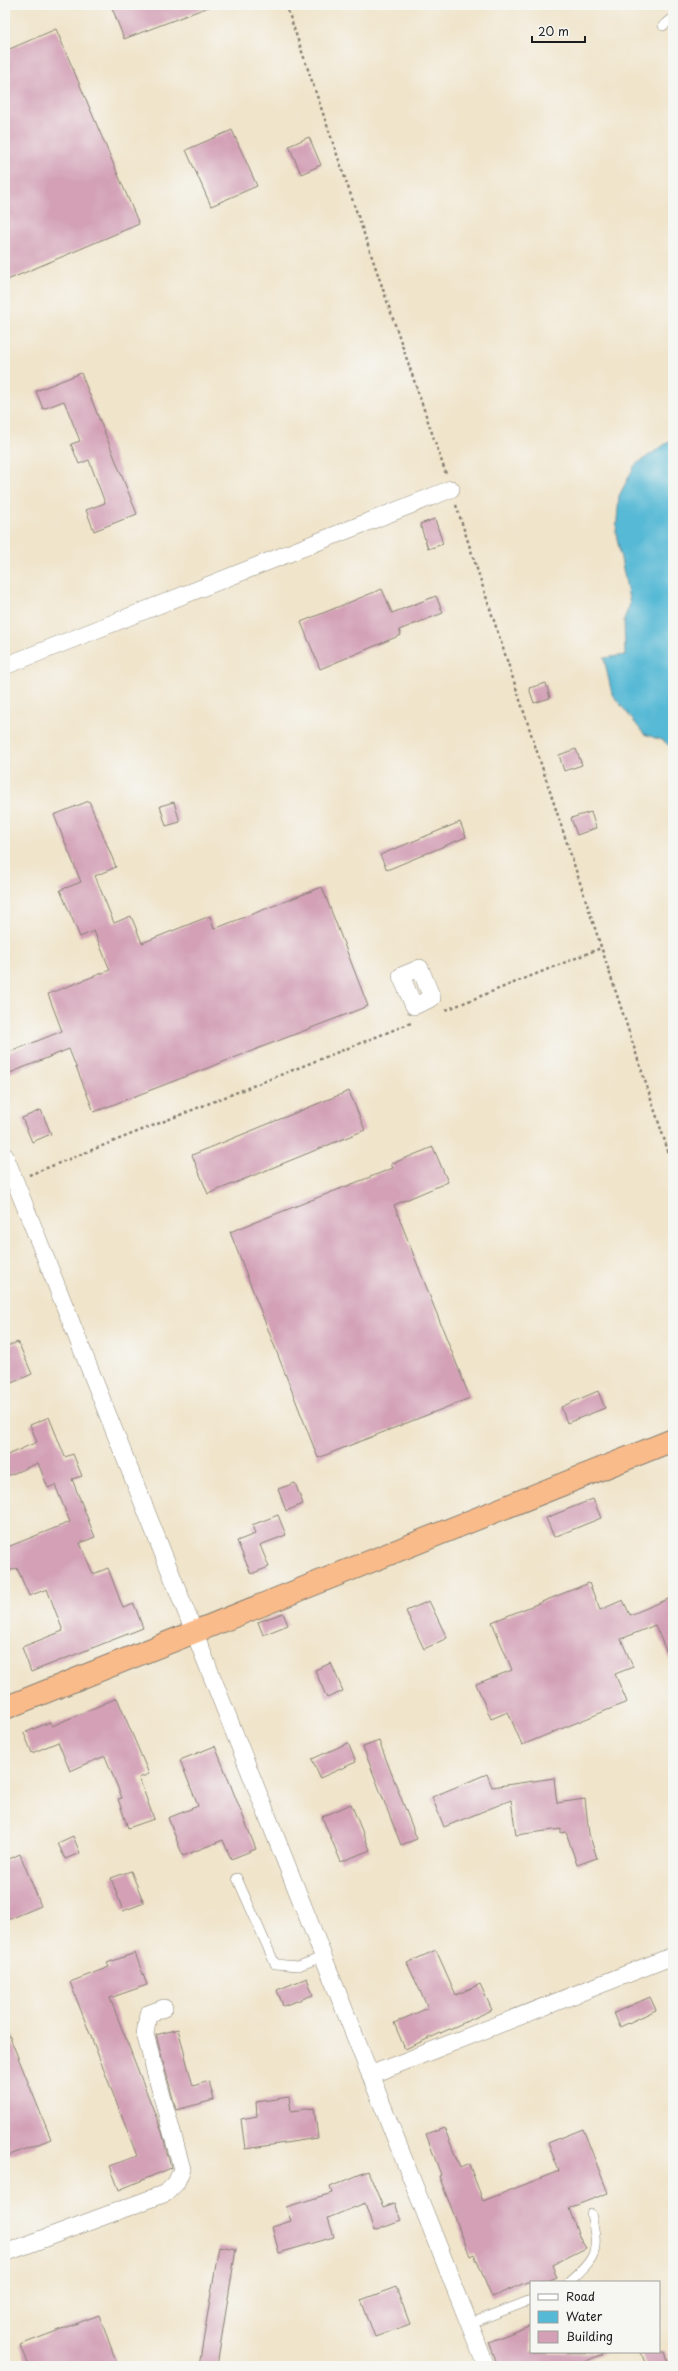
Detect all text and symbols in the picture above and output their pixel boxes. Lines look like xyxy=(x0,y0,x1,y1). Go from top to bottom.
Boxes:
scale bar xyxy=(532,18,585,44)
text: 20 m xyxy=(538,22,569,40)
legend xyxy=(530,2281,660,2353)
text: Road xyxy=(566,2287,595,2305)
text: Water xyxy=(566,2307,603,2325)
text: Building xyxy=(566,2327,613,2345)

